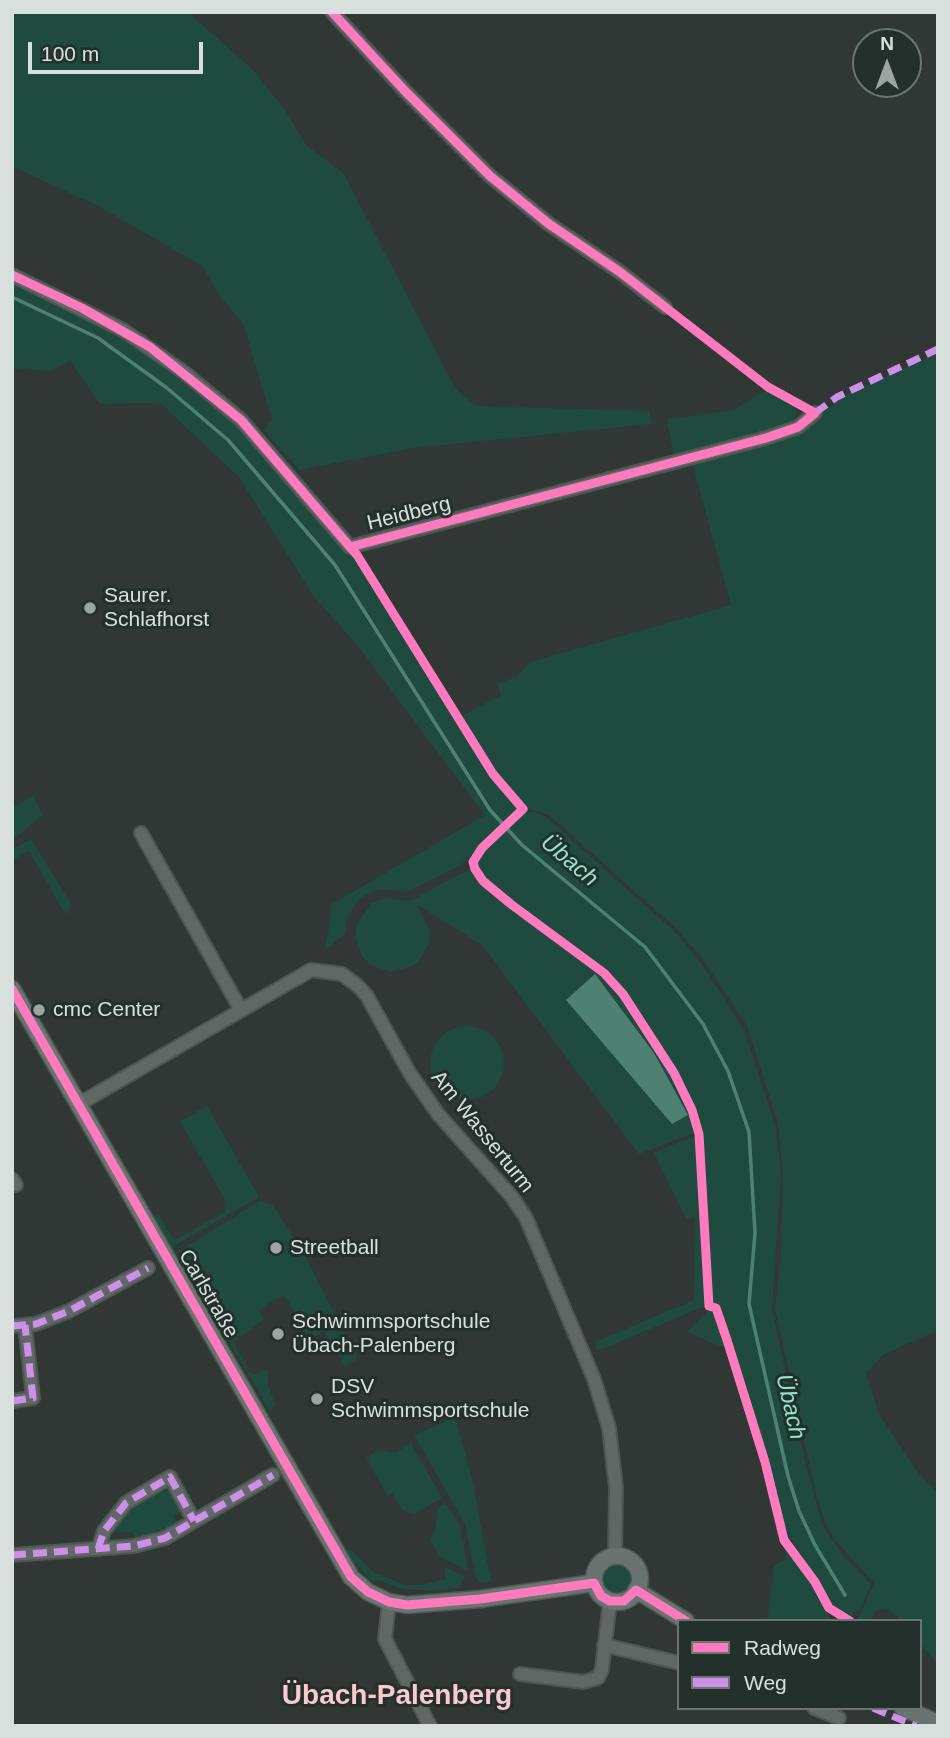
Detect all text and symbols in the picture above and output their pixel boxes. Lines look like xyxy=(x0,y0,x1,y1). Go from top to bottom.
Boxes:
scale bar xyxy=(32,28,206,72)
north arrow xyxy=(852,28,922,98)
text: N xyxy=(880,33,894,54)
text: 100 m xyxy=(41,42,99,65)
street label: Heidberg xyxy=(365,491,453,537)
place label: Saurer. Schlafhorst xyxy=(104,583,209,633)
marker: Saurer. Schlafhorst xyxy=(82,600,98,616)
water label: Übach xyxy=(535,829,603,893)
place label: cmc Center xyxy=(53,997,160,1023)
marker: cmc Center xyxy=(31,1002,47,1018)
street label: Am Wasserturm xyxy=(425,1066,539,1198)
place label: Streetball xyxy=(290,1235,379,1261)
marker: Streetball xyxy=(268,1240,284,1256)
street label: Carlstraße xyxy=(173,1245,243,1343)
place label: Schwimmsportschule Übach-Palenberg xyxy=(292,1309,490,1359)
marker: Schwimmsportschule Übach-Palenberg xyxy=(270,1326,286,1342)
water label: Übach xyxy=(769,1372,811,1442)
place label: DSV Schwimmsportschule xyxy=(331,1374,529,1424)
marker: DSV Schwimmsportschule xyxy=(309,1391,325,1407)
legend xyxy=(677,1619,922,1710)
text: Radweg xyxy=(744,1636,821,1659)
text: Weg xyxy=(744,1671,787,1694)
district label: Übach-Palenberg xyxy=(282,1679,512,1713)

